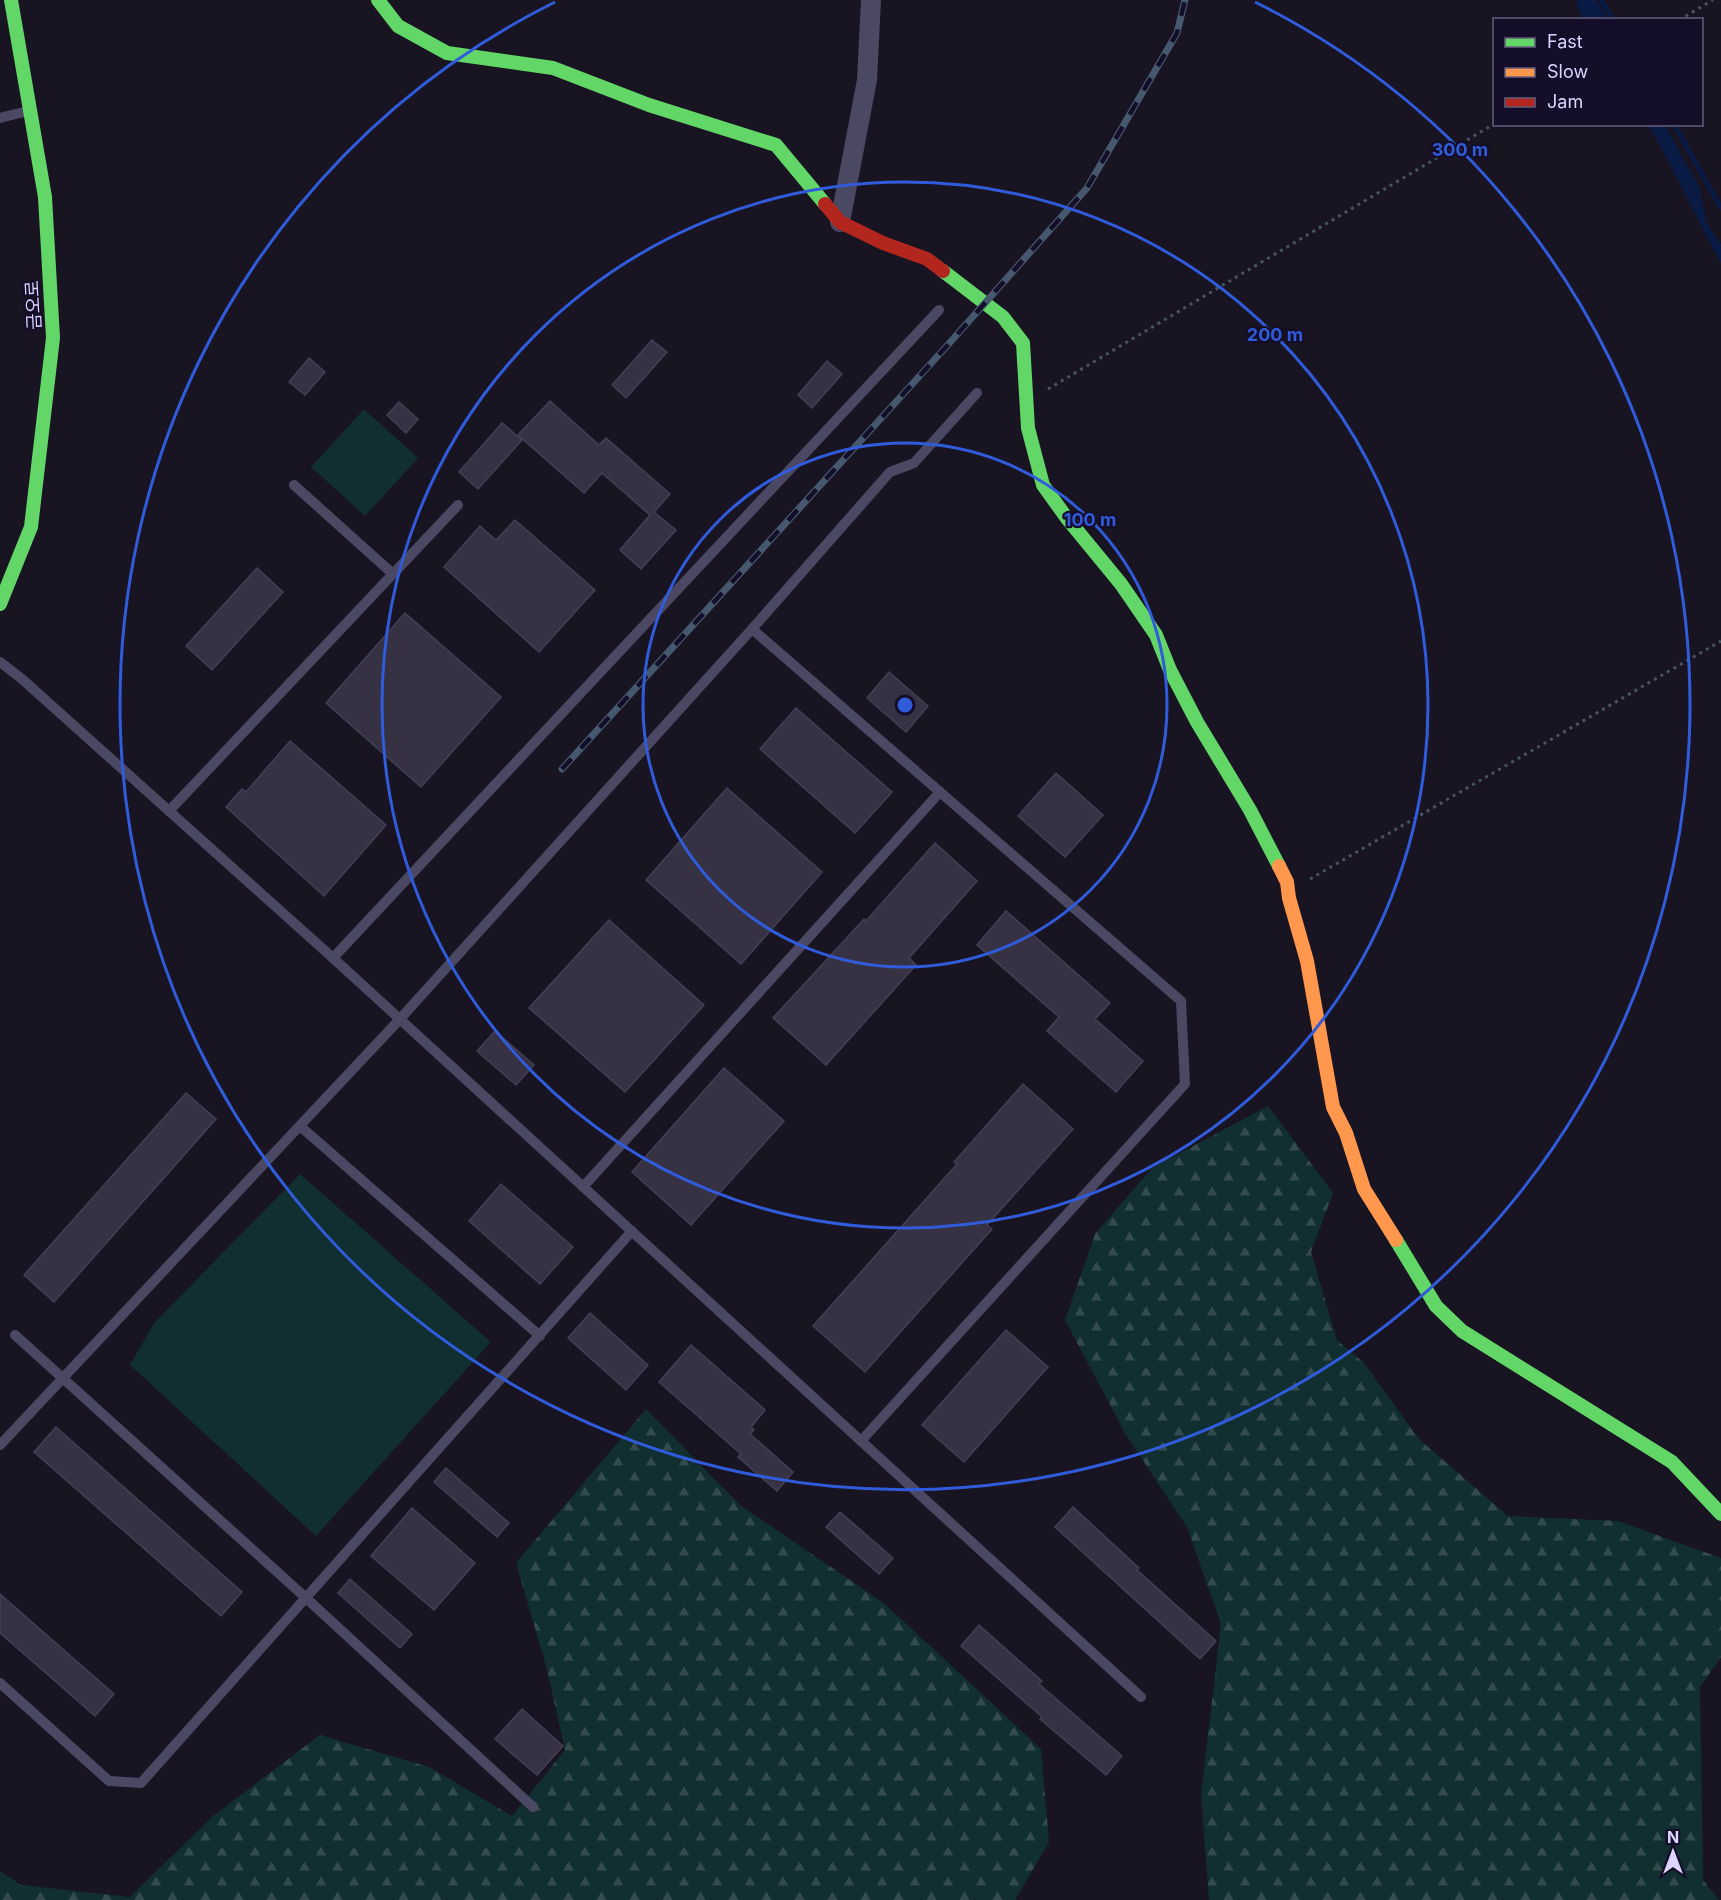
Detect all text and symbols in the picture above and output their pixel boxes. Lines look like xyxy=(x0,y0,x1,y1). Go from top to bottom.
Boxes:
legend xyxy=(1493,18,1703,126)
text: Fast xyxy=(1547,31,1583,52)
text: Slow xyxy=(1547,61,1588,82)
text: Jam xyxy=(1547,91,1583,112)
text: 300 m xyxy=(1432,139,1488,160)
street label: 금오로 xyxy=(21,280,45,330)
text: 200 m xyxy=(1247,324,1303,345)
text: 100 m xyxy=(1064,509,1116,530)
centre of rings xyxy=(895,695,915,715)
north arrow xyxy=(1643,1822,1703,1882)
text: N xyxy=(1667,1827,1679,1847)

